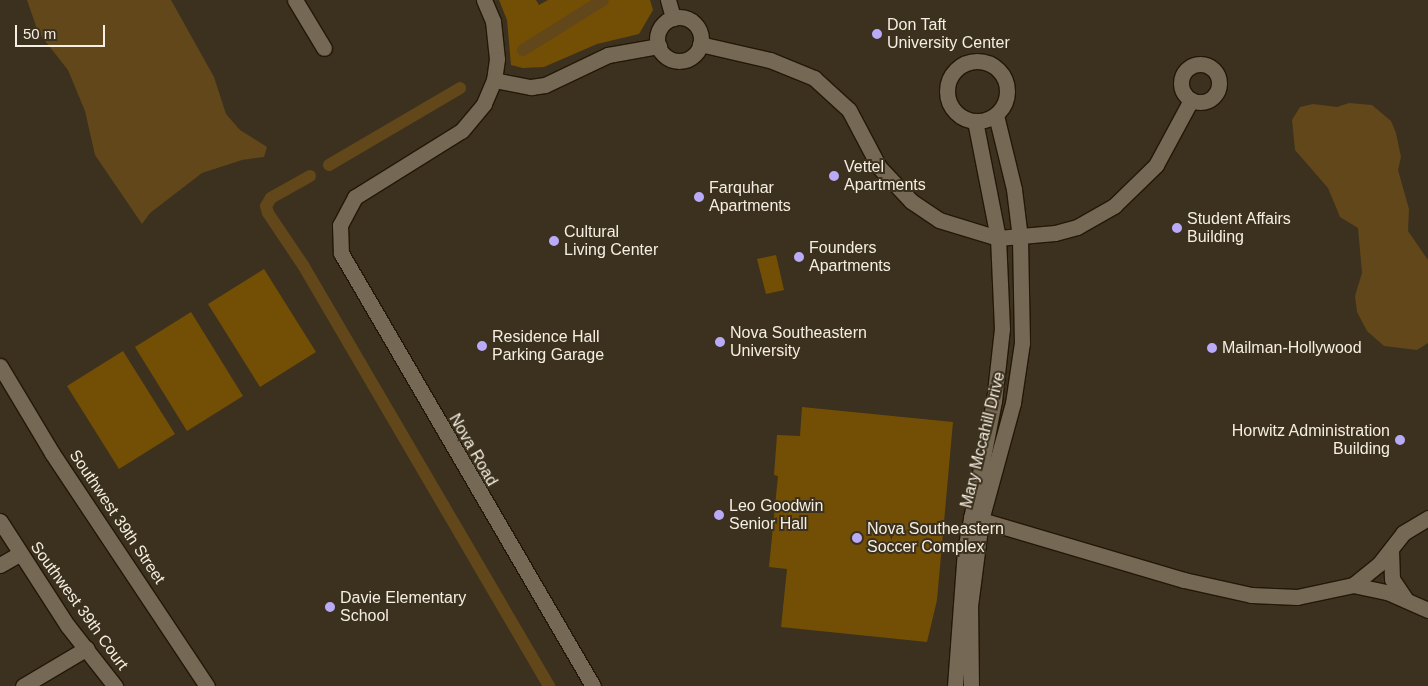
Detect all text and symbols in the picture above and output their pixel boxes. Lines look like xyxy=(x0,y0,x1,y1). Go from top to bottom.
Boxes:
scale bar xyxy=(18,15,108,47)
place label: Don Taft University Center xyxy=(887,15,1010,53)
text: 50 m xyxy=(23,25,56,42)
marker: Don Taft University Center xyxy=(871,28,883,40)
place label: Vettel Apartments xyxy=(844,157,926,195)
marker: Vettel Apartments xyxy=(828,170,840,182)
place label: Farquhar Apartments xyxy=(709,178,791,216)
marker: Farquhar Apartments xyxy=(693,191,705,203)
place label: Student Affairs Building xyxy=(1187,209,1292,247)
place label: Cultural Living Center xyxy=(564,222,658,260)
marker: Student Affairs Building xyxy=(1171,222,1183,234)
marker: Cultural Living Center xyxy=(548,235,560,247)
place label: Founders Apartments xyxy=(809,238,891,276)
marker: Founders Apartments xyxy=(793,251,805,263)
place label: Nova Southeastern University xyxy=(730,323,867,361)
place label: Residence Hall Parking Garage xyxy=(492,327,604,365)
marker: Nova Southeastern University xyxy=(714,336,726,348)
place label: Mailman-Hollywood xyxy=(1222,338,1362,358)
marker: Residence Hall Parking Garage xyxy=(476,340,488,352)
marker: Mailman-Hollywood xyxy=(1206,342,1218,354)
street label: Mary Mccahill Drive xyxy=(957,370,1009,510)
street label: Nova Road xyxy=(445,411,501,489)
place label: Horwitz Administration Building xyxy=(1231,421,1390,459)
marker: Horwitz Administration Building xyxy=(1394,434,1406,446)
street label: Southwest 39th Street xyxy=(65,446,169,588)
place label: Leo Goodwin Senior Hall xyxy=(729,496,823,534)
marker: Leo Goodwin Senior Hall xyxy=(713,509,725,521)
place label: Nova Southeastern Soccer Complex xyxy=(867,519,1004,557)
marker: Nova Southeastern Soccer Complex xyxy=(851,532,863,544)
street label: Southwest 39th Court xyxy=(26,538,132,674)
place label: Davie Elementary School xyxy=(340,588,466,626)
marker: Davie Elementary School xyxy=(324,601,336,613)

